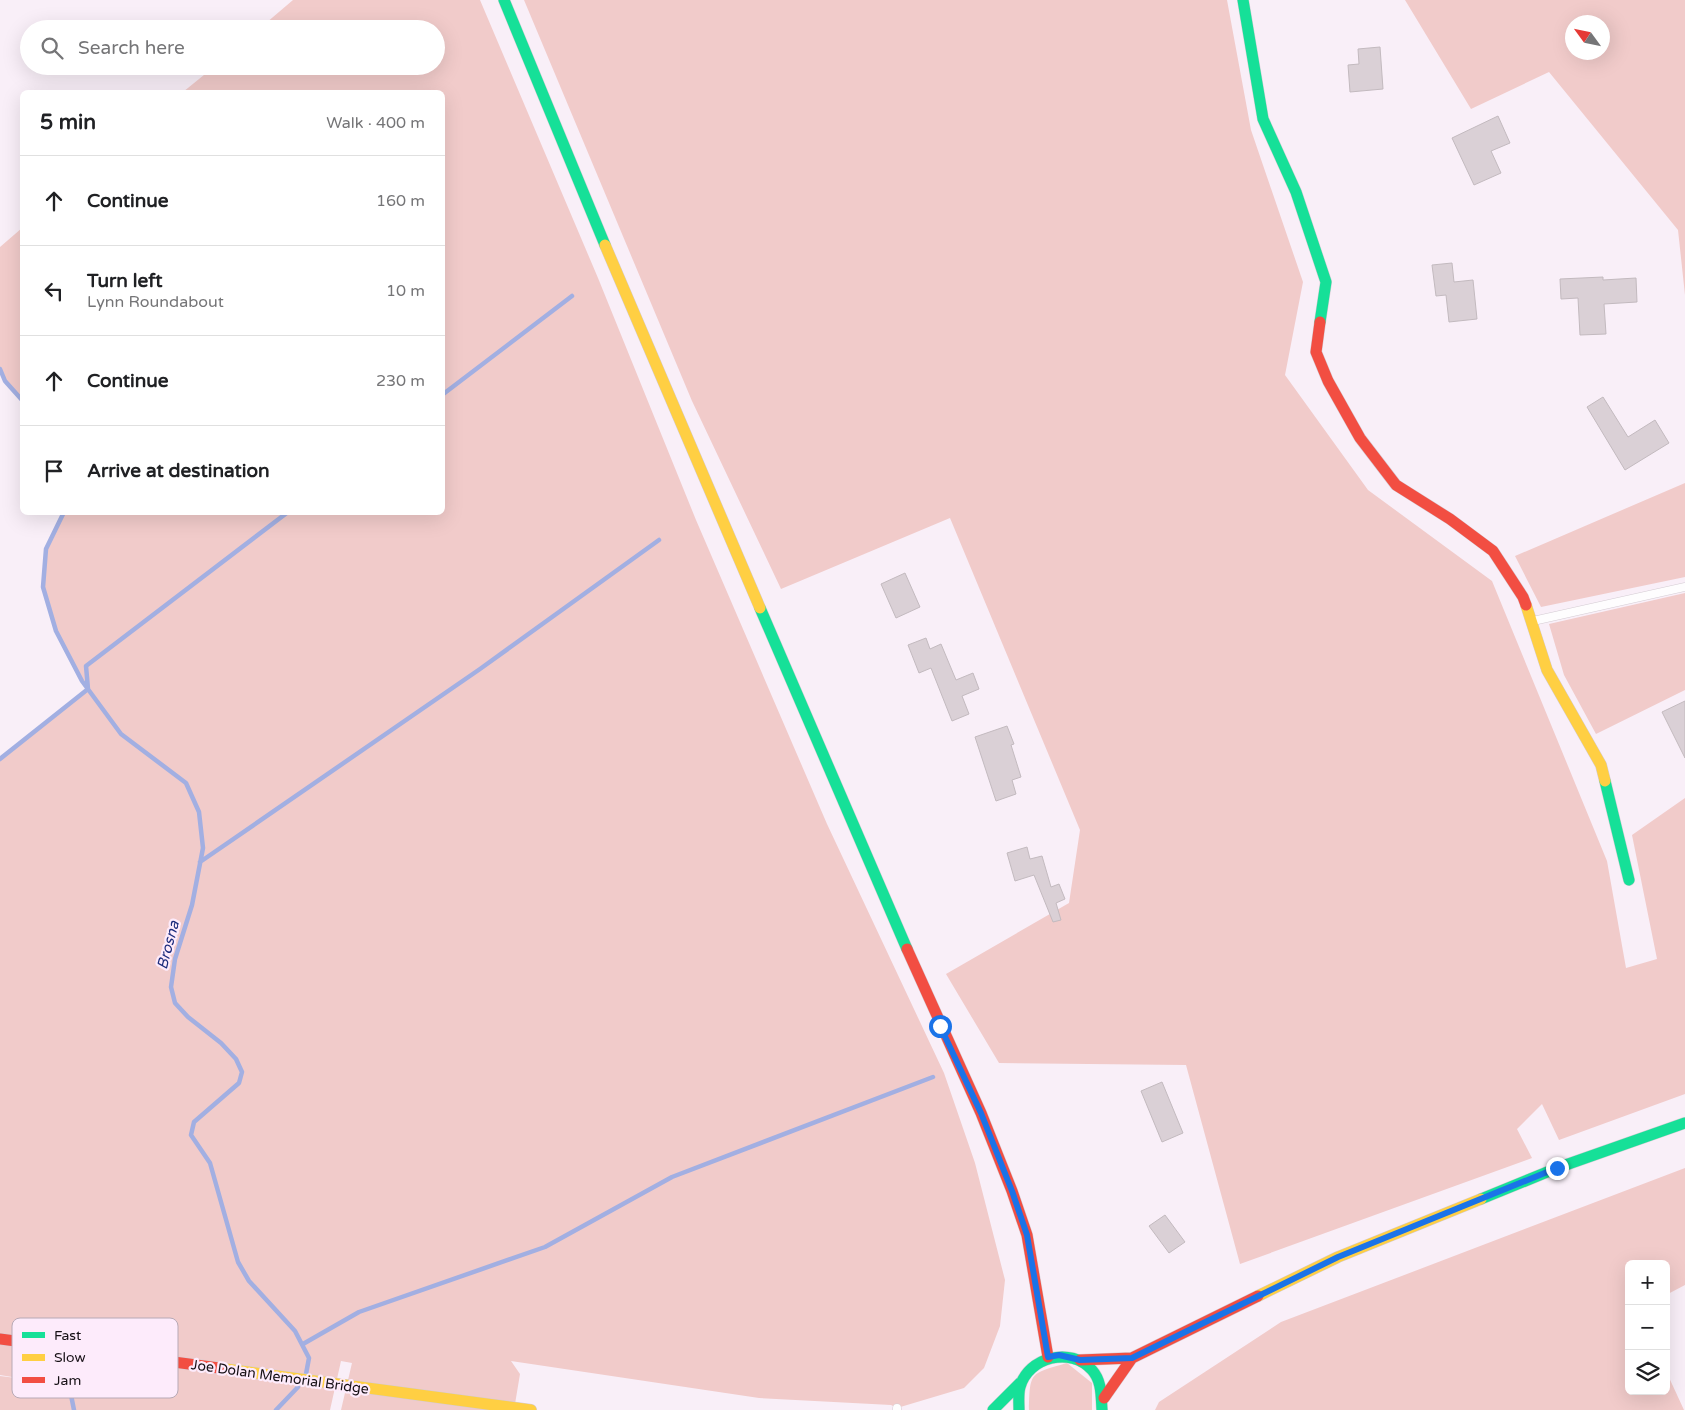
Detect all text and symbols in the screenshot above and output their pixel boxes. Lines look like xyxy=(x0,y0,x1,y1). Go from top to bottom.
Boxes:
north arrow xyxy=(1565,15,1610,60)
search box xyxy=(20,20,445,75)
icon: search xyxy=(38,34,66,62)
text: Search here xyxy=(78,37,185,59)
text: 5 min xyxy=(40,110,96,135)
text: Walk · 400 m xyxy=(326,113,425,133)
icon: ahead xyxy=(40,187,68,215)
text: Continue xyxy=(87,190,169,212)
text: 160 m xyxy=(376,191,425,211)
text: Turn left xyxy=(87,270,163,292)
icon: left xyxy=(40,277,68,305)
text: 10 m xyxy=(386,281,425,301)
text: Lynn Roundabout xyxy=(87,292,224,312)
icon: ahead xyxy=(40,367,68,395)
text: Continue xyxy=(87,370,169,392)
text: 230 m xyxy=(376,371,425,391)
icon: arrive xyxy=(40,457,68,485)
text: Arrive at destination xyxy=(87,460,270,482)
water label: Brosna xyxy=(153,918,183,971)
route start xyxy=(929,1015,952,1038)
route end xyxy=(1546,1157,1569,1180)
map controls xyxy=(1625,1260,1670,1395)
button: + xyxy=(1625,1260,1670,1305)
button: − xyxy=(1625,1305,1670,1350)
legend xyxy=(12,1318,178,1398)
text: Fast xyxy=(54,1327,82,1344)
text: Slow xyxy=(54,1349,86,1366)
button: layers xyxy=(1625,1350,1670,1395)
street label: Joe Dolan Memorial Bridge xyxy=(190,1356,370,1398)
text: Jam xyxy=(54,1372,81,1389)

